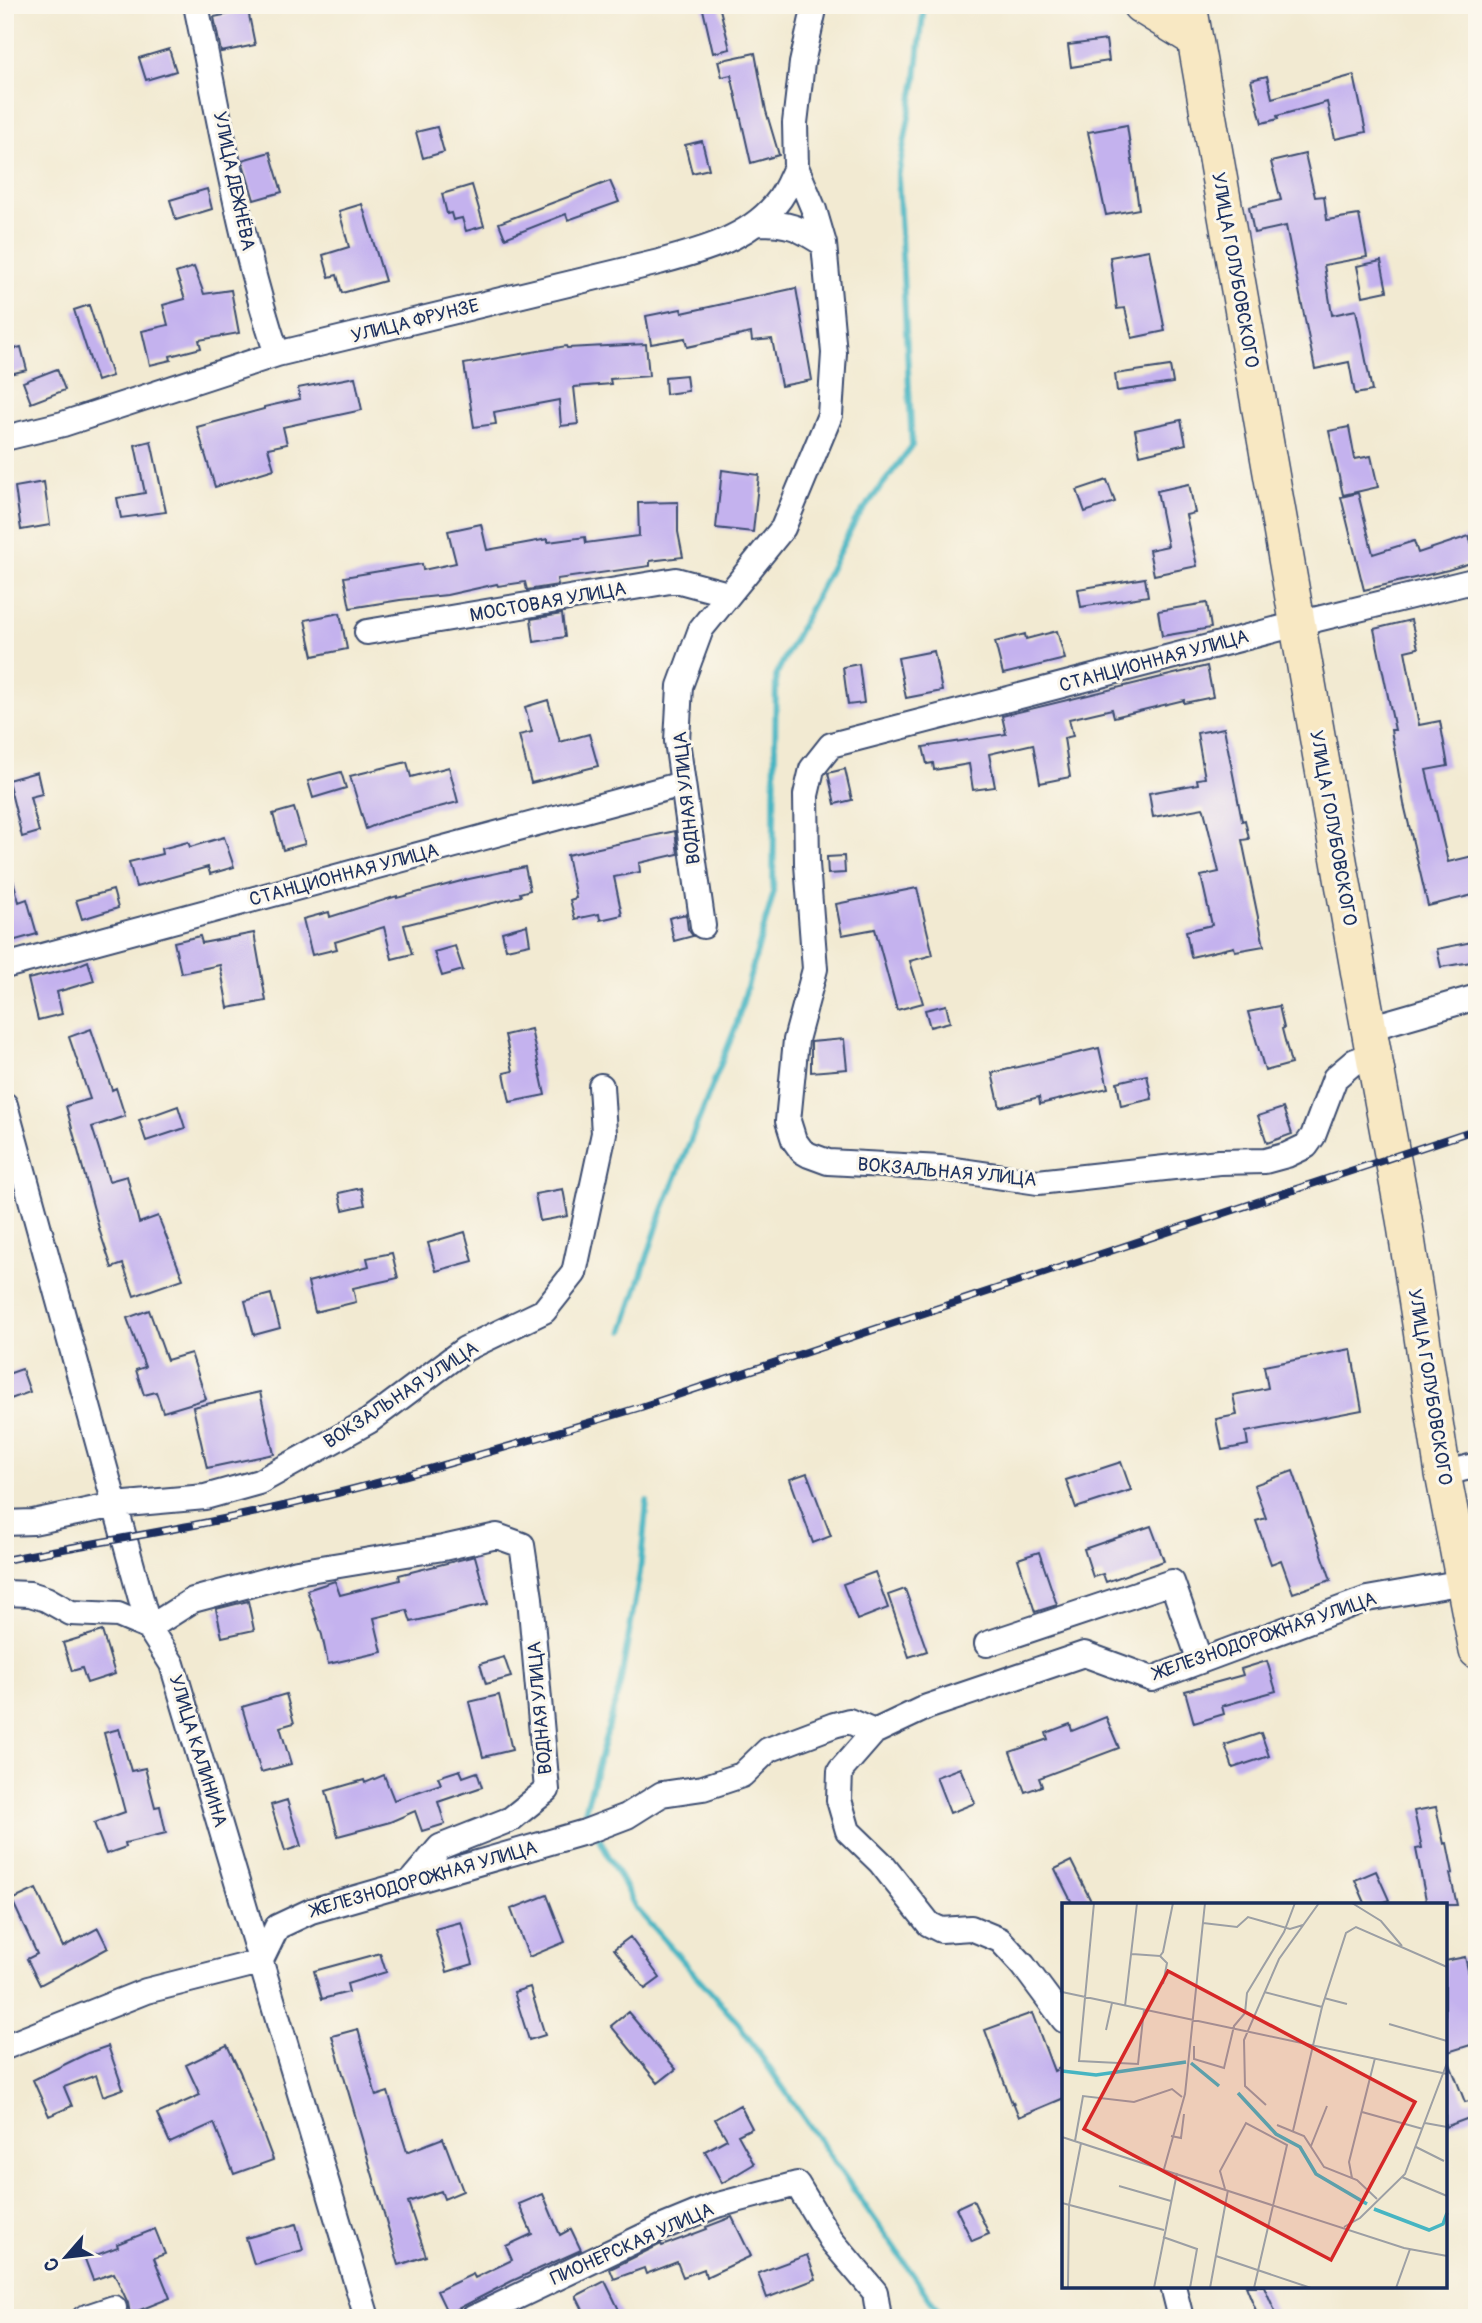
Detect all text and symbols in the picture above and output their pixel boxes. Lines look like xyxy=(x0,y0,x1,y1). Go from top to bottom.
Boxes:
street label: УЛИЦА ДЕЖНЁВА xyxy=(208,109,260,253)
street label: УЛИЦА ГОЛУБОВСКОГО xyxy=(1206,170,1264,370)
street label: УЛИЦА ФРУНЗЕ xyxy=(349,293,482,348)
street label: МОСТОВАЯ УЛИЦА xyxy=(468,576,628,628)
street label: СТАНЦИОННАЯ УЛИЦА xyxy=(1057,624,1251,698)
street label: УЛИЦА ГОЛУБОВСКОГО xyxy=(1304,728,1362,928)
street label: ВОДНАЯ УЛИЦА xyxy=(668,730,706,866)
street label: СТАНЦИОННАЯ УЛИЦА xyxy=(247,838,441,912)
street label: ВОКЗАЛЬНАЯ УЛИЦА xyxy=(856,1152,1038,1192)
street label: УЛИЦА ГОЛУБОВСКОГО xyxy=(1403,1287,1457,1487)
street label: ВОКЗАЛЬНАЯ УЛИЦА xyxy=(319,1336,483,1454)
street label: ЖЕЛЕЗНОДОРОЖНАЯ УЛИЦА xyxy=(1148,1587,1380,1686)
street label: ВОДНАЯ УЛИЦА xyxy=(522,1640,558,1776)
street label: УЛИЦА КАЛИНИНА xyxy=(163,1672,233,1830)
street label: ЖЕЛЕЗНОДОРОЖНАЯ УЛИЦА xyxy=(305,1835,540,1924)
inset map xyxy=(1062,1903,1447,2288)
street label: ПИОНЕРСКАЯ УЛИЦА xyxy=(547,2197,717,2291)
north arrow xyxy=(32,2222,102,2292)
text: С xyxy=(38,2253,65,2275)

